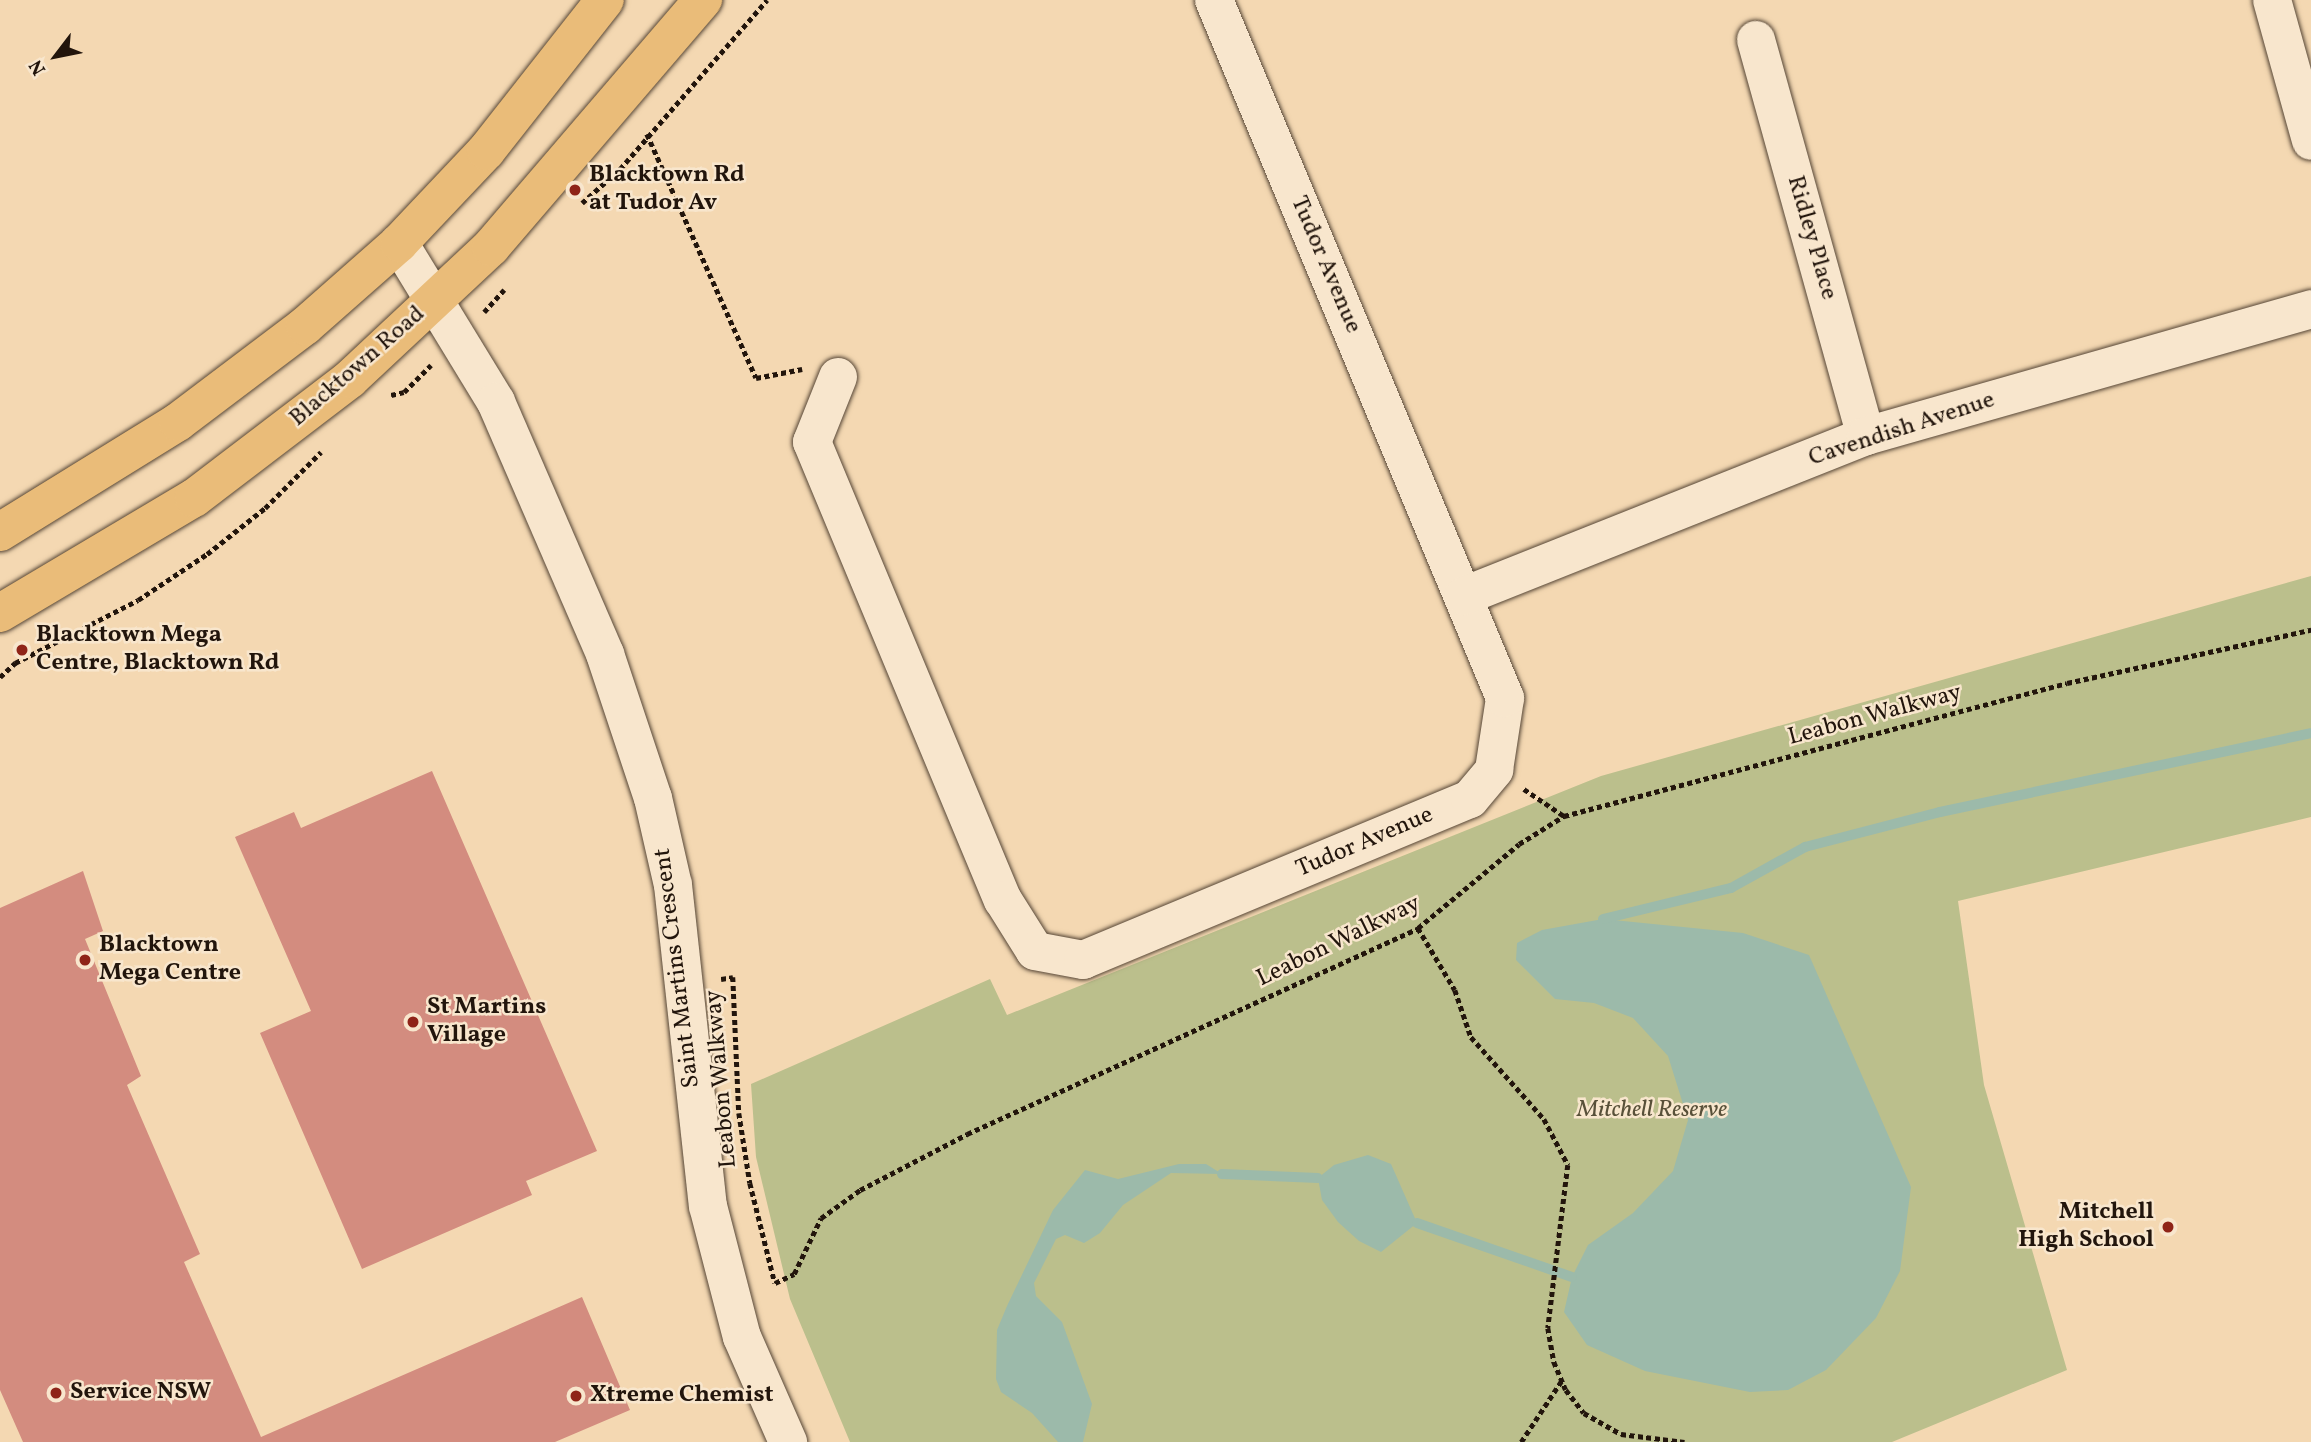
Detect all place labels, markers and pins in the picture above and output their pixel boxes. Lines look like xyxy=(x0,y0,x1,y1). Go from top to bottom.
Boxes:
place label: Blacktown Rd at Tudor Av xyxy=(589,162,745,218)
marker: Blacktown Rd at Tudor Av xyxy=(567,182,583,198)
place label: Blacktown Mega Centre, Blacktown Rd xyxy=(36,622,279,678)
marker: Blacktown Mega Centre, Blacktown Rd xyxy=(14,642,30,658)
place label: Blacktown Mega Centre xyxy=(99,932,241,988)
marker: Blacktown Mega Centre xyxy=(77,952,93,968)
place label: St Martins Village xyxy=(427,994,546,1050)
marker: St Martins Village xyxy=(405,1014,421,1030)
place label: Mitchell High School xyxy=(2018,1199,2154,1255)
marker: Mitchell High School xyxy=(2160,1219,2176,1235)
place label: Service NSW xyxy=(70,1379,211,1407)
place label: Xtreme Chemist xyxy=(590,1382,773,1410)
marker: Service NSW xyxy=(48,1385,64,1401)
marker: Xtreme Chemist xyxy=(568,1388,584,1404)

